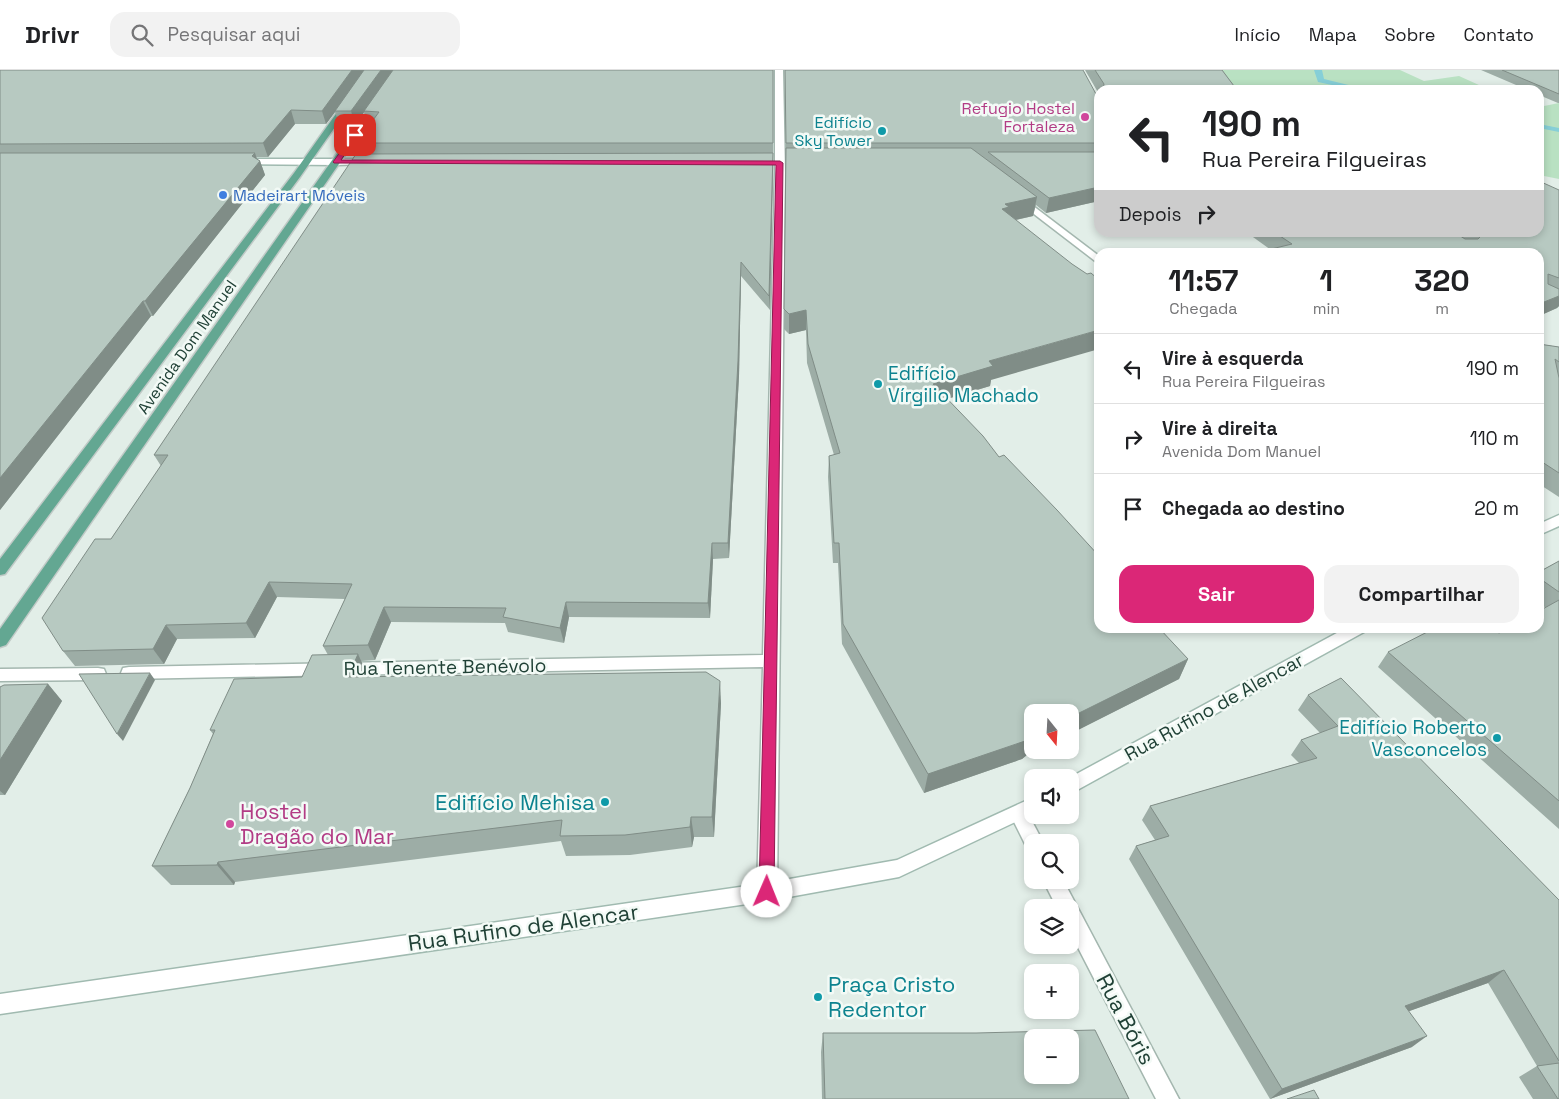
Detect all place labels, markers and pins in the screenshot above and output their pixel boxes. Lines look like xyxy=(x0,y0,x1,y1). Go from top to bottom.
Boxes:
place label: Refugio Hostel Fortaleza xyxy=(962,98,1075,137)
marker: Refugio Hostel Fortaleza xyxy=(1079,111,1091,123)
place label: Edifício Sky Tower xyxy=(794,112,872,151)
pin xyxy=(334,114,376,156)
marker: Edifício Sky Tower xyxy=(876,125,888,137)
place label: Madeirart Móveis xyxy=(233,185,366,206)
marker: Madeirart Móveis xyxy=(217,189,229,201)
place label: Edifício Vírgilio Machado xyxy=(888,361,1039,408)
marker: Edifício Vírgilio Machado xyxy=(872,378,884,390)
place label: Edifício Roberto Vasconcelos xyxy=(1339,715,1487,762)
marker: Edifício Roberto Vasconcelos xyxy=(1491,732,1503,744)
place label: Edifício Mehisa xyxy=(435,788,595,816)
marker: Edifício Mehisa xyxy=(599,796,611,808)
place label: Hostel Dragão do Mar xyxy=(240,797,394,850)
marker: Hostel Dragão do Mar xyxy=(224,818,236,830)
place label: Praça Cristo Redentor xyxy=(828,970,955,1023)
marker: Praça Cristo Redentor xyxy=(812,991,824,1003)

